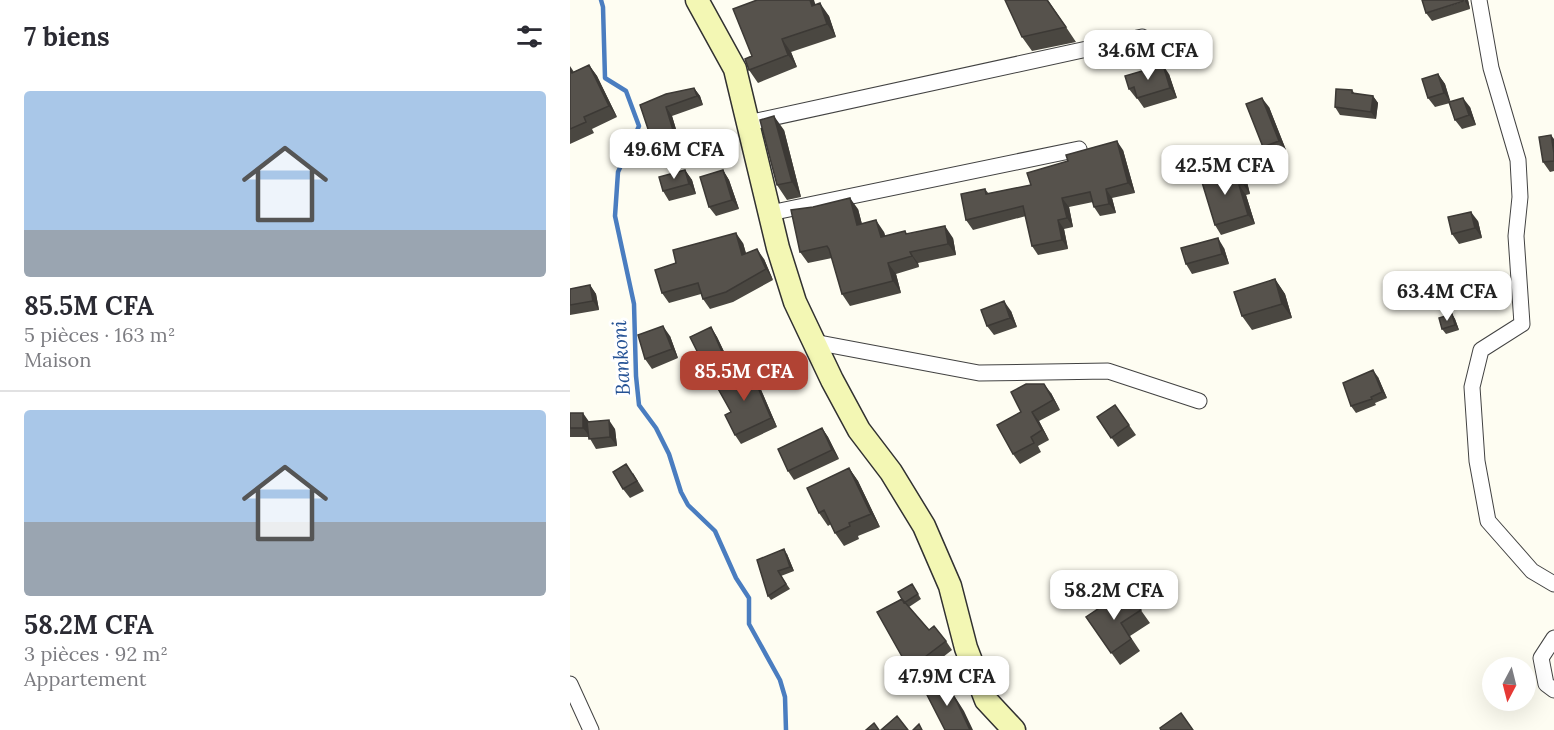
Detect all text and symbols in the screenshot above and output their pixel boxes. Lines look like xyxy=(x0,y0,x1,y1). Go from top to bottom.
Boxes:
text: 7 biens xyxy=(24,20,110,53)
icon: filters xyxy=(513,20,546,53)
pin: 34.6M CFA xyxy=(1079,30,1217,81)
text: 34.6M CFA xyxy=(1098,37,1198,62)
pin: 49.6M CFA xyxy=(605,129,743,180)
icon: home xyxy=(231,130,339,238)
text: 49.6M CFA xyxy=(624,136,724,161)
pin: 42.5M CFA xyxy=(1156,145,1294,196)
text: 42.5M CFA xyxy=(1175,152,1275,177)
pin: 63.4M CFA xyxy=(1378,271,1516,322)
text: 63.4M CFA xyxy=(1397,278,1497,303)
text: 85.5M CFA xyxy=(24,289,154,322)
water label: Bankoni xyxy=(606,319,635,396)
text: 5 pièces · 163 m² xyxy=(24,322,175,347)
text: Maison xyxy=(24,347,91,372)
pin: 85.5M CFA xyxy=(675,351,813,402)
text: 85.5M CFA xyxy=(694,358,794,383)
icon: home xyxy=(231,449,339,557)
pin: 58.2M CFA xyxy=(1045,570,1183,621)
text: 58.2M CFA xyxy=(1064,577,1164,602)
text: 58.2M CFA xyxy=(24,608,154,641)
text: 3 pièces · 92 m² xyxy=(24,641,168,666)
pin: 47.9M CFA xyxy=(878,656,1016,707)
north arrow xyxy=(1482,657,1536,711)
map controls xyxy=(1482,657,1536,711)
text: 47.9M CFA xyxy=(898,663,996,688)
text: Appartement xyxy=(24,666,147,691)

